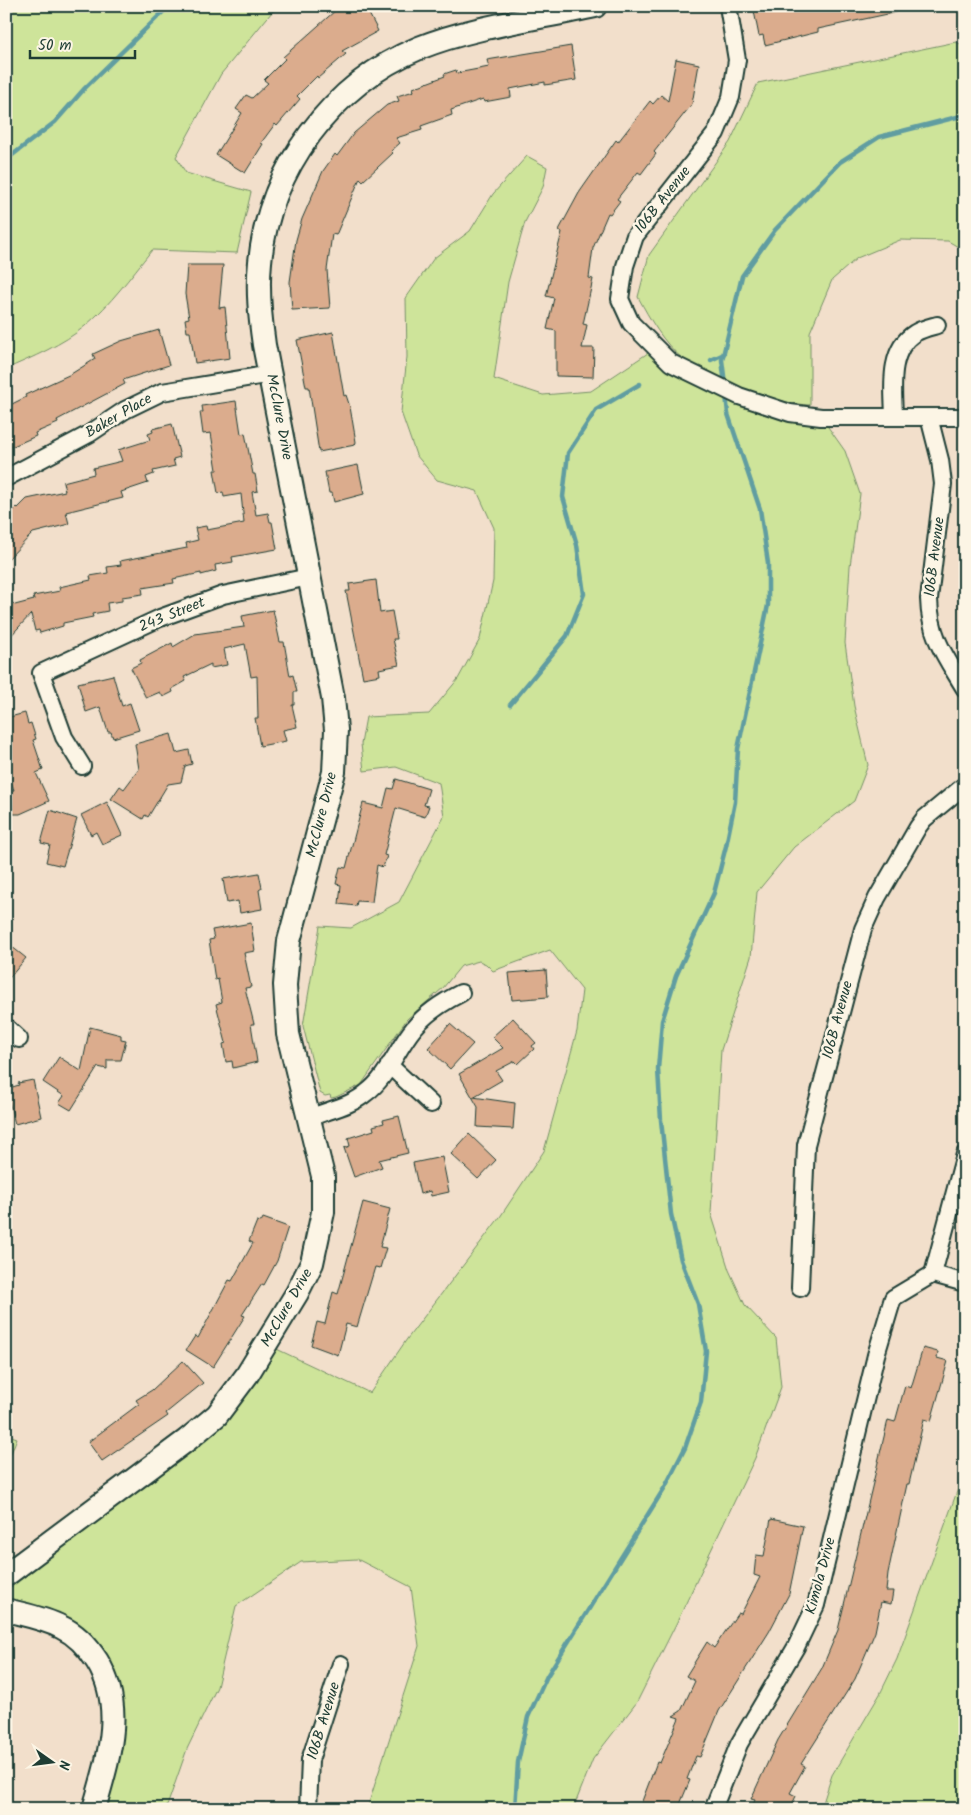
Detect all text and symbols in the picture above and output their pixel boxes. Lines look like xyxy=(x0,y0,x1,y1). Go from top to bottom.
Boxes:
scale bar xyxy=(30,28,135,60)
text: 50 m xyxy=(38,34,72,58)
street label: 106B Avenue xyxy=(629,161,697,239)
street label: McClure Drive xyxy=(259,372,299,462)
street label: Baker Place xyxy=(81,387,157,445)
street label: 106B Avenue xyxy=(918,515,952,598)
street label: 243 Street xyxy=(135,591,209,639)
street label: McClure Drive xyxy=(300,769,344,860)
street label: 106B Avenue xyxy=(816,978,860,1062)
street label: McClure Drive xyxy=(255,1264,319,1352)
street label: Kimola Drive xyxy=(799,1534,843,1617)
street label: 106B Avenue xyxy=(301,1679,347,1763)
north arrow xyxy=(28,1738,78,1788)
text: N xyxy=(52,1758,75,1772)

